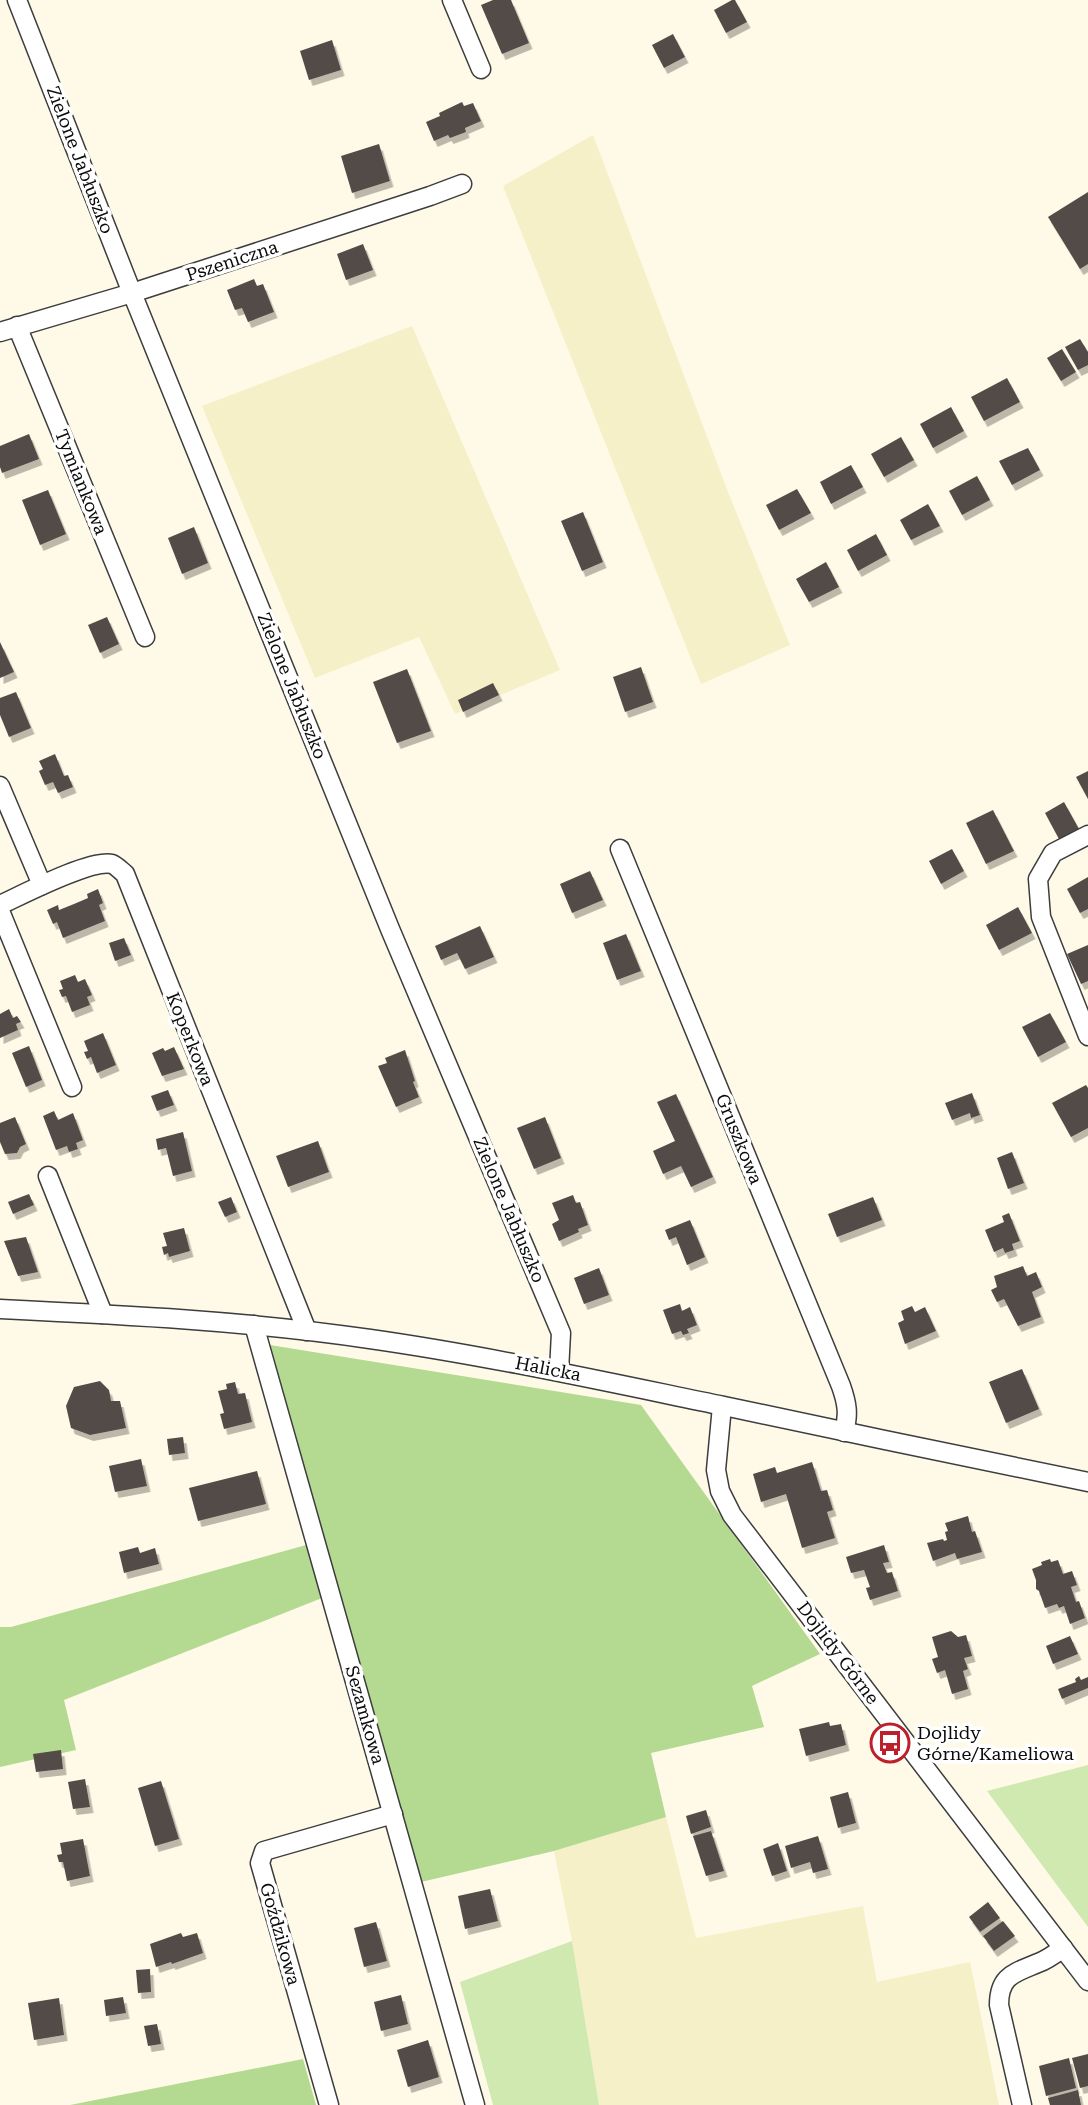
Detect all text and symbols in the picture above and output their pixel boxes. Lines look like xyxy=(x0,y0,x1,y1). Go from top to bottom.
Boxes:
street label: Zielone Jabłuszko xyxy=(43,83,118,236)
street label: Pszeniczna xyxy=(183,236,281,285)
street label: Tymiankowa xyxy=(51,426,112,538)
street label: Zielone Jabłuszko xyxy=(253,610,331,762)
street label: Koperkowa xyxy=(162,989,219,1089)
street label: Gruszkowa xyxy=(712,1091,767,1187)
street label: Zielone Jabłuszko xyxy=(469,1134,550,1286)
street label: Halicka xyxy=(513,1352,583,1385)
street label: Dojlidy Górne xyxy=(793,1597,884,1708)
street label: Sezamkowa xyxy=(341,1663,390,1767)
bus stop icon: Dojlidy Górne/Kameliowa xyxy=(869,1722,911,1764)
place label: Dojlidy Górne/Kameliowa xyxy=(917,1722,1074,1764)
street label: Goździkowa xyxy=(256,1880,305,1988)

